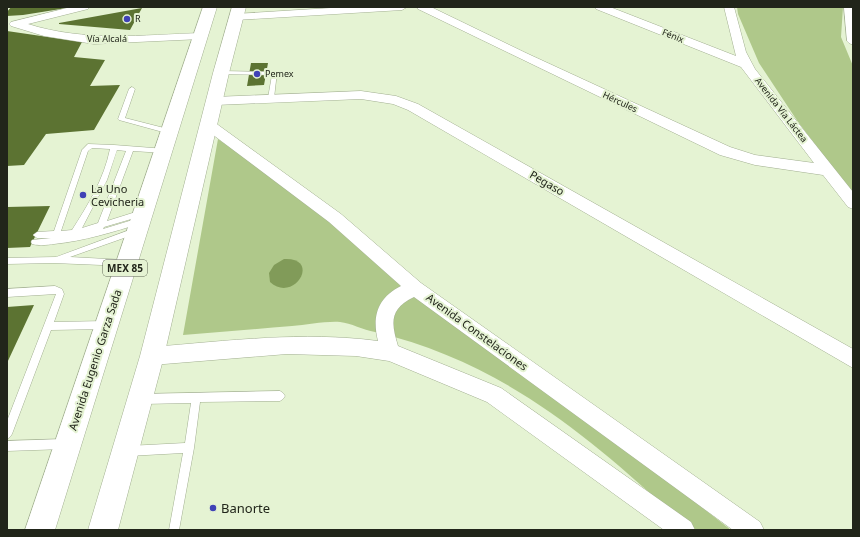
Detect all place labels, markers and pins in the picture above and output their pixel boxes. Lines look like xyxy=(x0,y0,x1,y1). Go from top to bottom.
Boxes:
place label: R xyxy=(135,12,141,25)
marker: R xyxy=(122,14,132,24)
place label: Pemex xyxy=(265,67,294,80)
marker: Pemex xyxy=(252,69,262,79)
place label: La Uno Cevicheria xyxy=(91,181,144,209)
marker: La Uno Cevicheria xyxy=(78,190,88,200)
place label: Banorte xyxy=(221,499,270,517)
marker: Banorte xyxy=(208,503,218,513)

